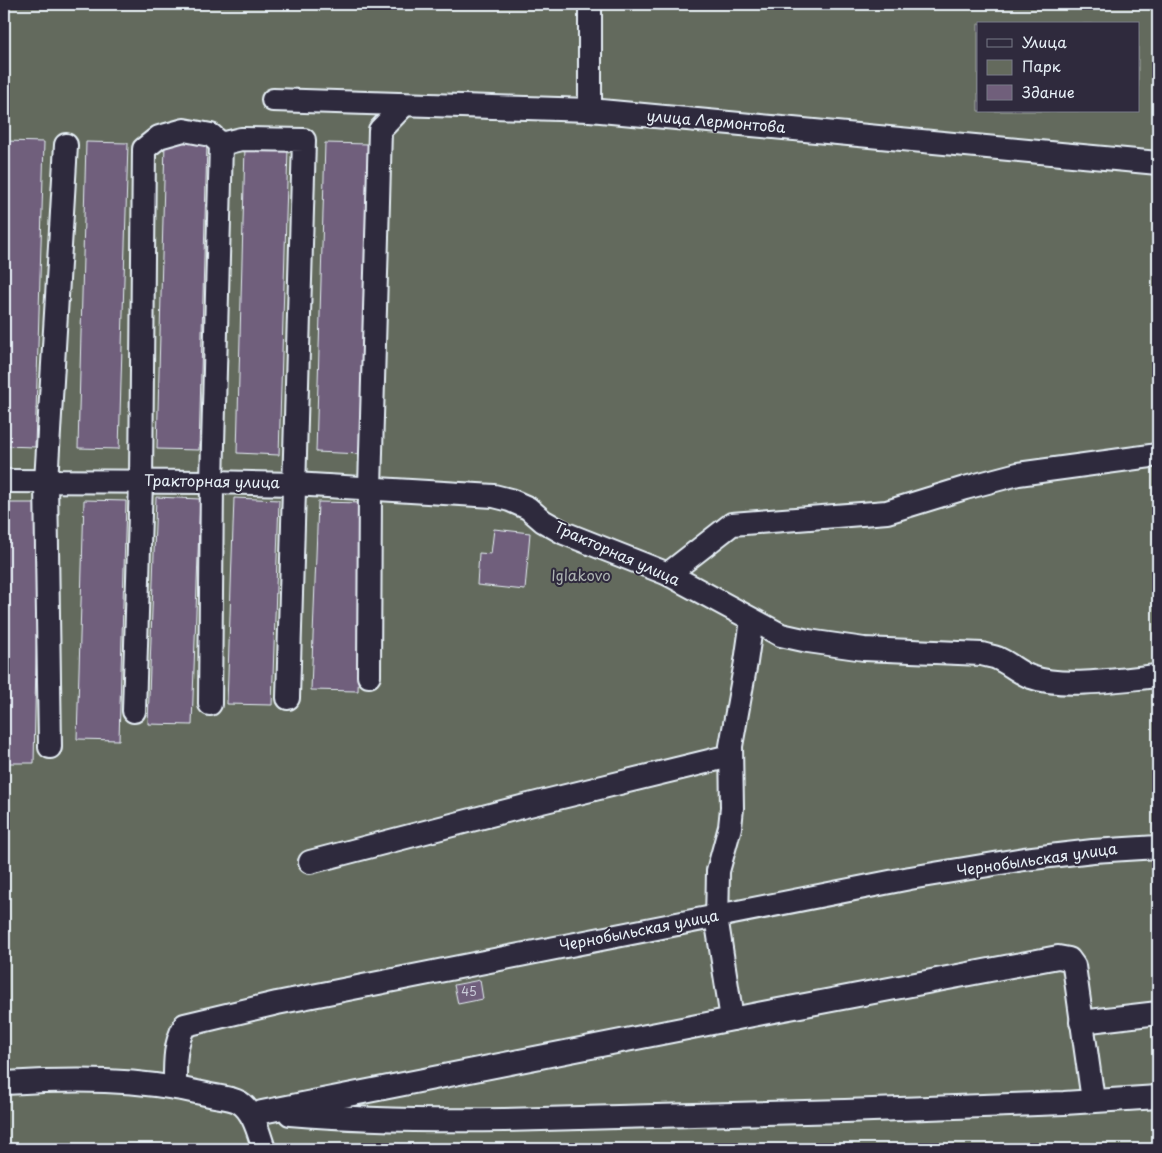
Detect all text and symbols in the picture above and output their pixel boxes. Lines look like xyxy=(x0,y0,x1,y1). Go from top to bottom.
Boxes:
legend xyxy=(977,22,1140,112)
text: Улица xyxy=(1022,30,1067,53)
text: Парк xyxy=(1022,54,1061,77)
text: Здание xyxy=(1022,80,1075,103)
street label: улица Лермонтова xyxy=(646,103,787,138)
street label: Тракторная улица xyxy=(144,468,281,493)
street label: Тракторная улица xyxy=(551,515,685,591)
park label: Iglakovo xyxy=(551,563,611,586)
street label: Чернобыльская улица xyxy=(955,836,1119,881)
street label: Чернобыльская улица xyxy=(557,903,721,956)
house number: 45 xyxy=(461,982,477,1000)

